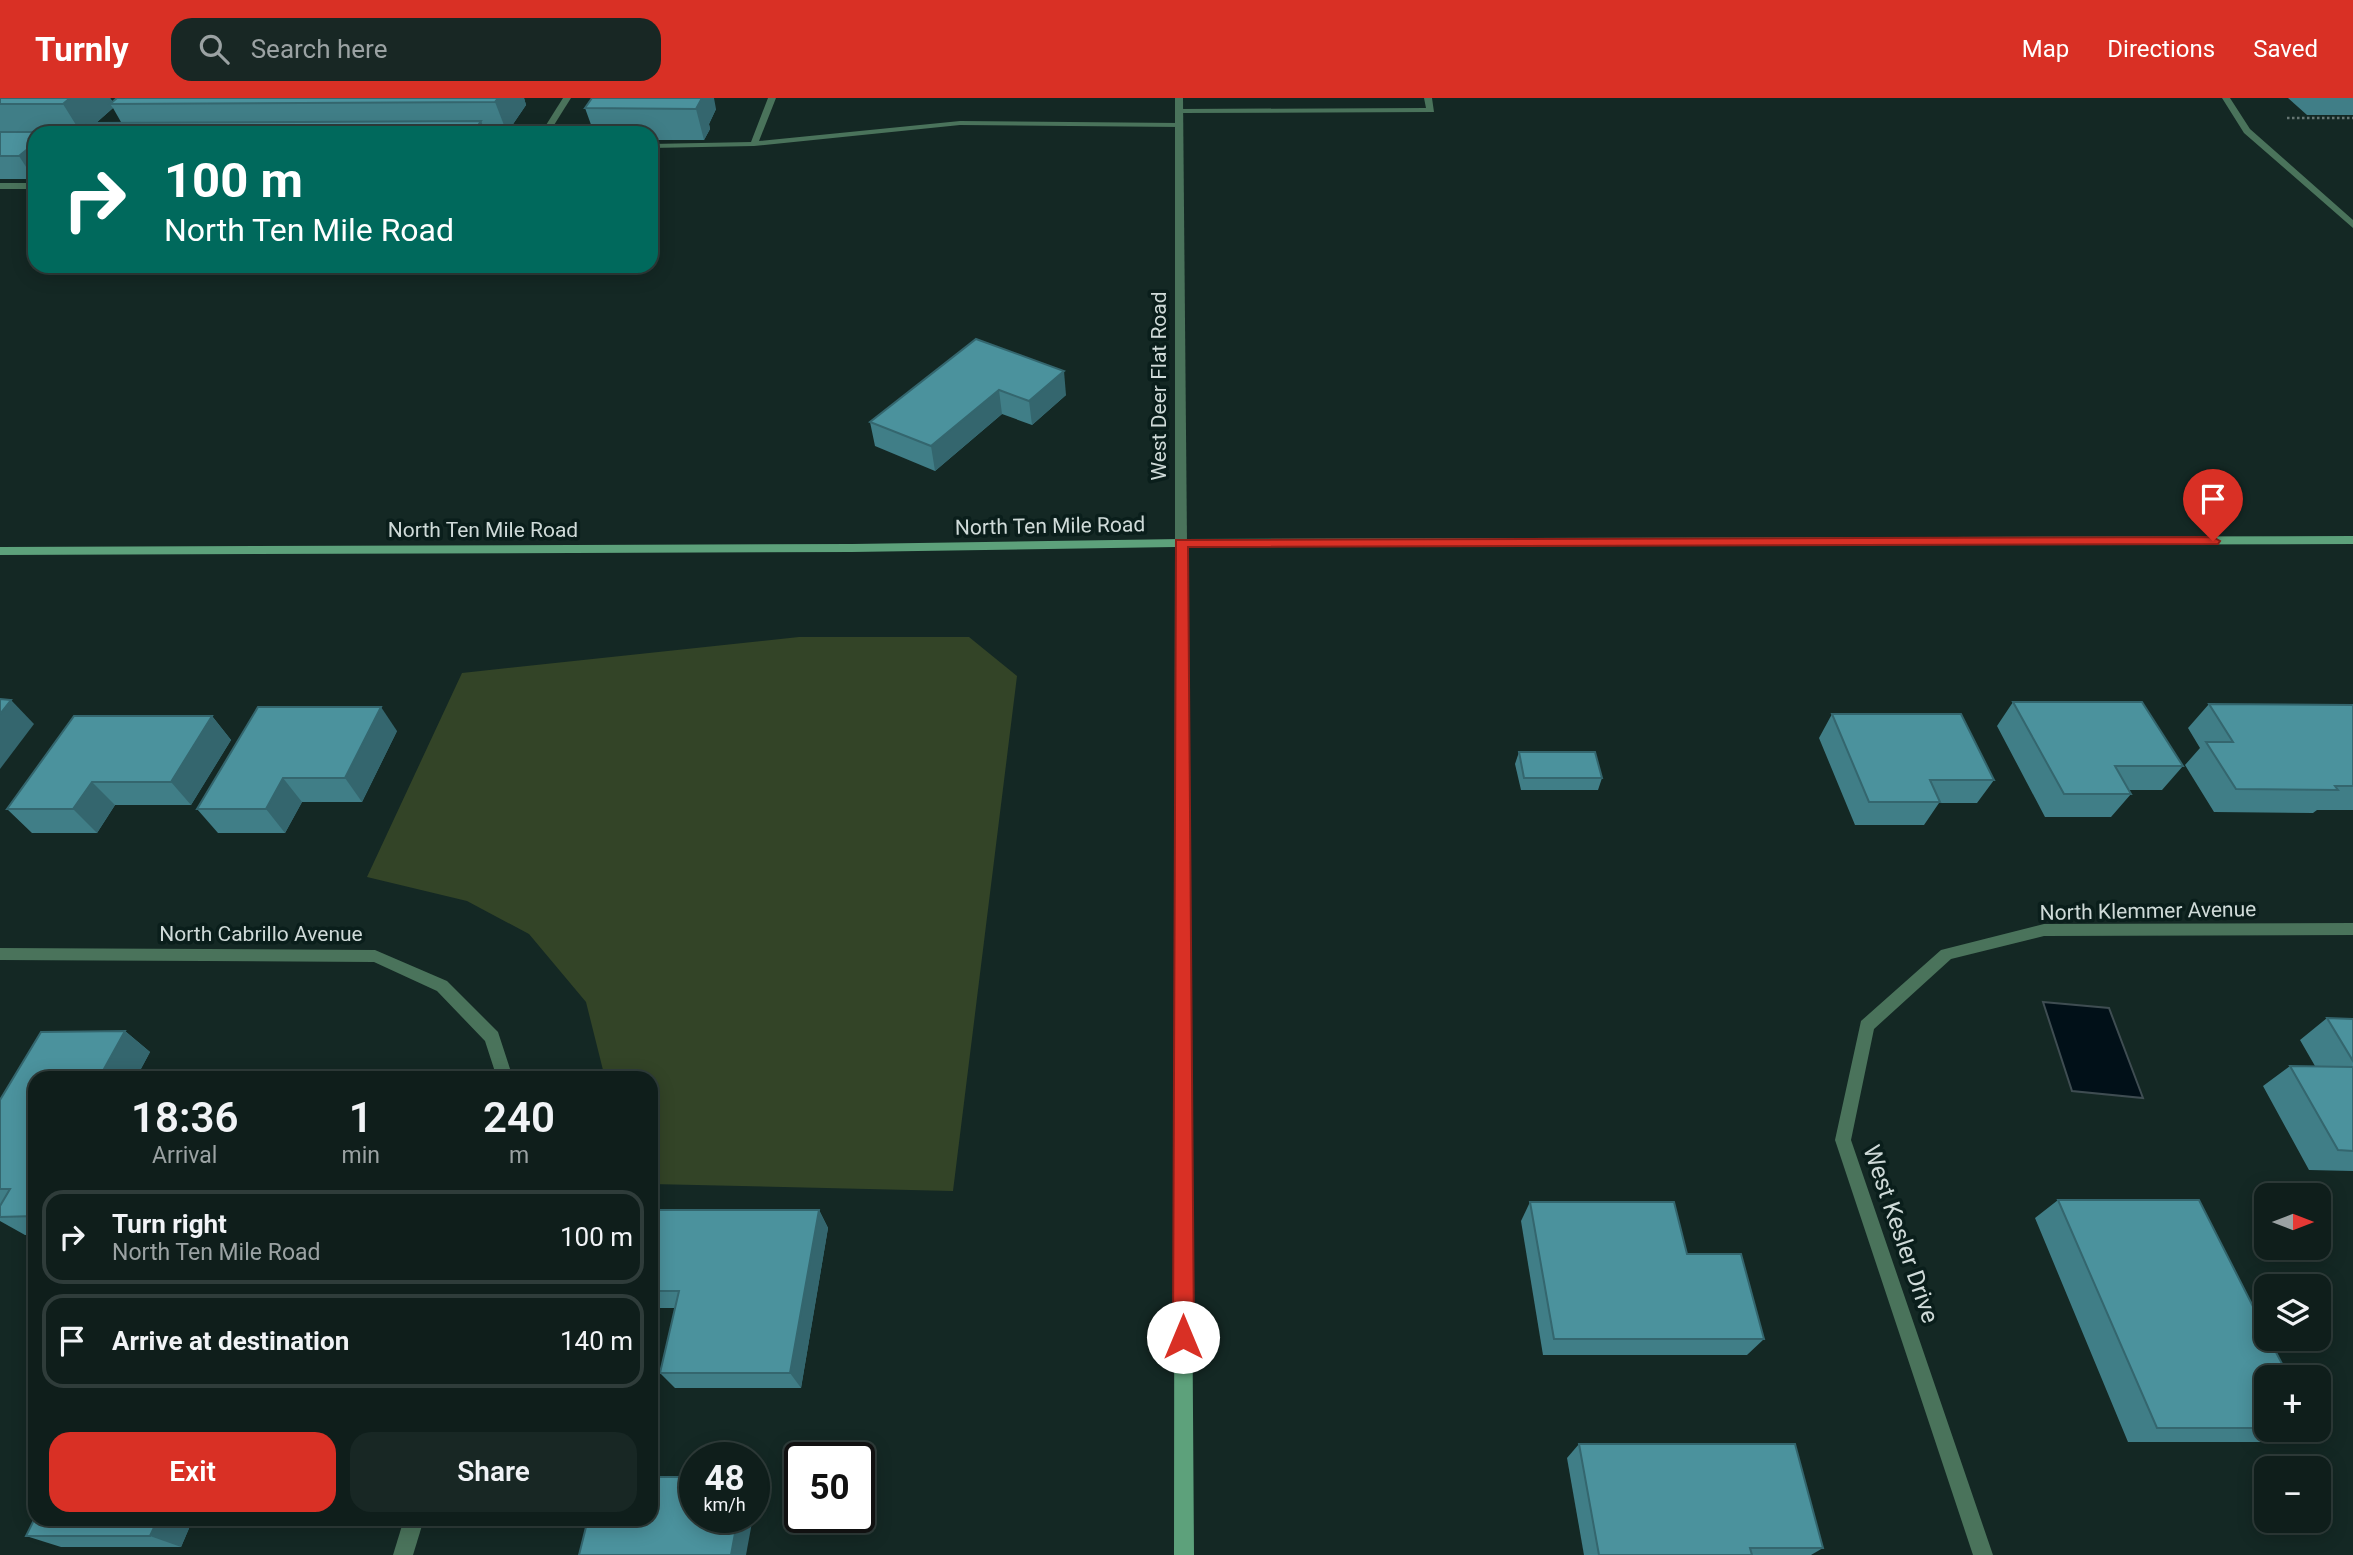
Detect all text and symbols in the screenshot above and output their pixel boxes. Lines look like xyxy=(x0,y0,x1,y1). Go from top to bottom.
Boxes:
search box xyxy=(171,18,661,81)
text: Turnly xyxy=(35,30,129,69)
icon: search xyxy=(195,30,233,68)
text: Search here xyxy=(251,34,387,64)
text: Map xyxy=(2022,35,2069,63)
text: Directions xyxy=(2107,35,2215,63)
text: Saved xyxy=(2253,35,2318,63)
text: 100 m xyxy=(164,152,303,209)
icon: right xyxy=(49,154,140,245)
text: North Ten Mile Road xyxy=(164,211,454,249)
street label: West Deer Flat Road xyxy=(1147,291,1171,481)
pin xyxy=(2183,469,2243,541)
icon: arrive xyxy=(2194,480,2232,518)
street label: North Ten Mile Road xyxy=(955,512,1145,540)
street label: North Ten Mile Road xyxy=(388,518,578,542)
street label: North Klemmer Avenue xyxy=(2039,897,2257,925)
street label: North Cabrillo Avenue xyxy=(159,922,363,946)
text: 18:36 xyxy=(131,1093,238,1142)
text: 1 xyxy=(349,1093,373,1142)
text: 240 xyxy=(483,1093,555,1142)
street label: West Kesler Drive xyxy=(1857,1141,1945,1327)
text: Arrival xyxy=(152,1142,217,1169)
text: min xyxy=(341,1142,380,1169)
text: m xyxy=(509,1142,529,1169)
north arrow xyxy=(2254,1183,2331,1260)
map controls xyxy=(2254,1183,2331,1533)
text: Turn right xyxy=(112,1209,227,1239)
icon: right xyxy=(53,1218,91,1256)
text: 100 m xyxy=(560,1222,633,1252)
text: North Ten Mile Road xyxy=(112,1239,320,1266)
button: layers xyxy=(2254,1274,2331,1351)
position arrow xyxy=(1146,1300,1220,1374)
icon: arrive xyxy=(53,1322,91,1360)
text: Arrive at destination xyxy=(112,1326,349,1356)
text: 140 m xyxy=(560,1326,633,1356)
button: + xyxy=(2254,1365,2331,1442)
button: Exit xyxy=(49,1432,336,1512)
button: Share xyxy=(350,1432,637,1512)
speed limit sign: 50 xyxy=(784,1442,875,1533)
button: − xyxy=(2254,1456,2331,1533)
text: 48 xyxy=(704,1458,745,1499)
text: km/h xyxy=(703,1494,746,1515)

